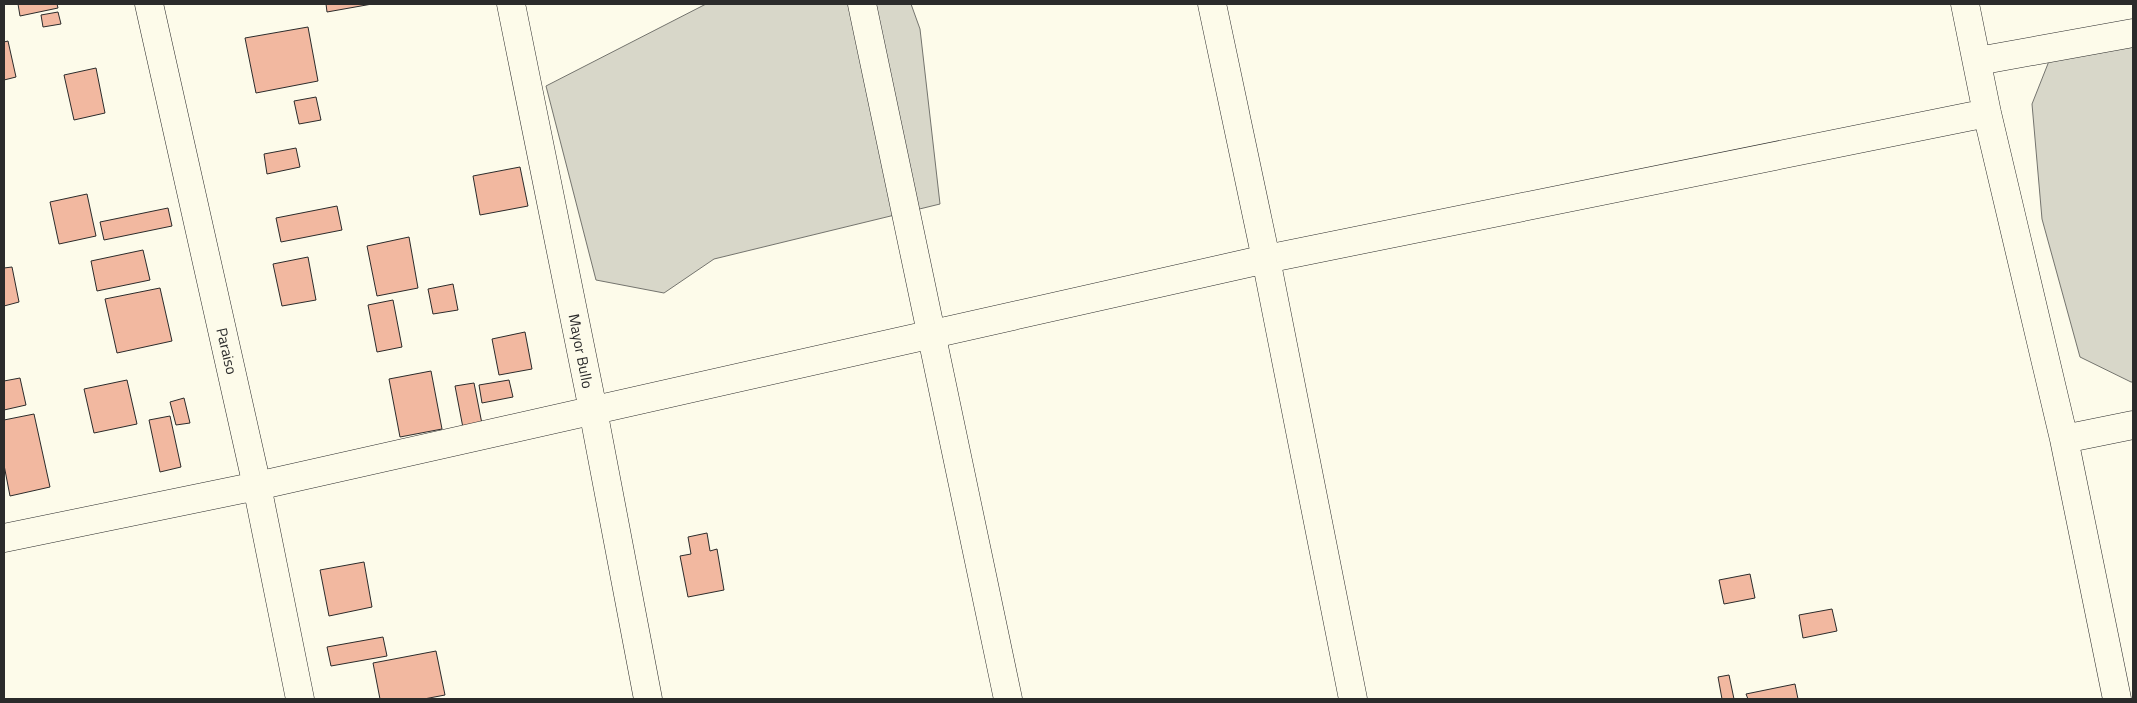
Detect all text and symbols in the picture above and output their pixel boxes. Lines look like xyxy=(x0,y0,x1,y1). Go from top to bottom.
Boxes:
street label: Mayor Bullo xyxy=(562,312,600,390)
street label: Paraiso xyxy=(210,325,244,377)

